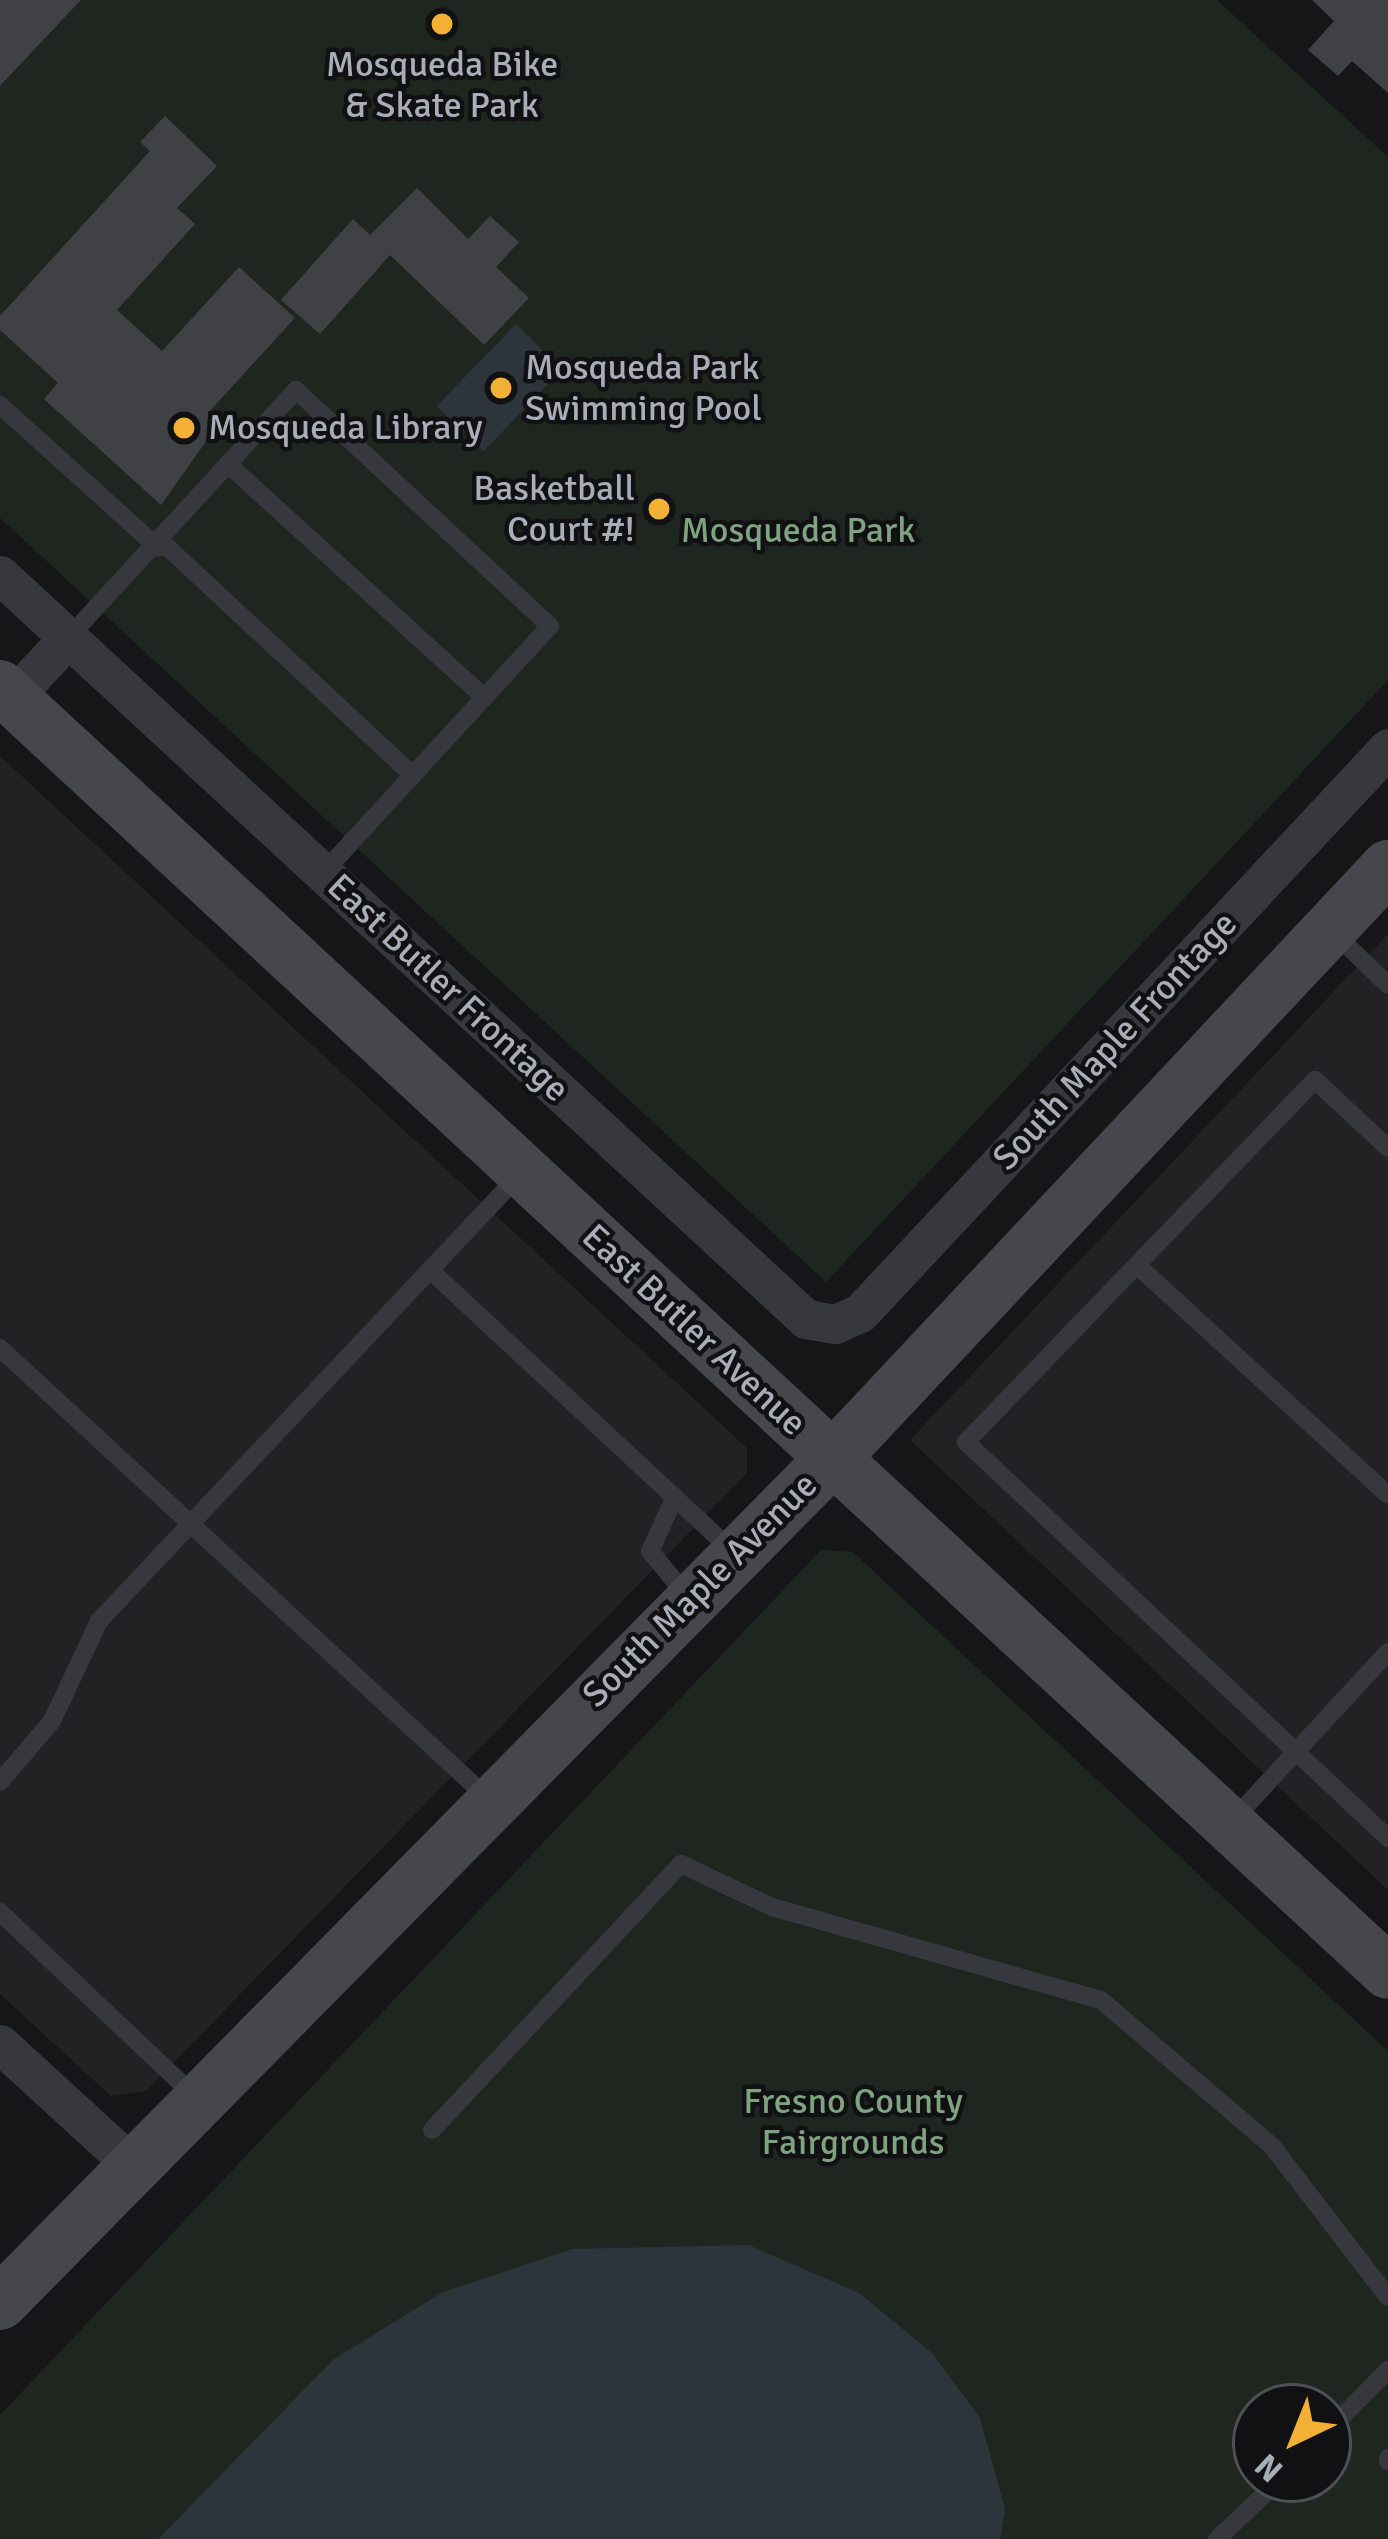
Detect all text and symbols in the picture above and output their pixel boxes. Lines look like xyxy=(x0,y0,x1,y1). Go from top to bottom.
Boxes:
marker: Mosqueda Bike & Skate Park xyxy=(429,11,455,37)
place label: Mosqueda Bike & Skate Park xyxy=(326,42,558,127)
place label: Mosqueda Park Swimming Pool xyxy=(525,345,762,430)
marker: Mosqueda Park Swimming Pool xyxy=(488,375,514,401)
place label: Mosqueda Library xyxy=(208,406,483,450)
marker: Mosqueda Library xyxy=(171,415,197,441)
place label: Basketball Court #! xyxy=(473,466,635,551)
marker: Basketball Court #! xyxy=(646,496,672,522)
park label: Mosqueda Park xyxy=(681,509,915,553)
street label: East Butler Frontage xyxy=(318,865,578,1111)
street label: South Maple Frontage xyxy=(984,903,1246,1179)
street label: East Butler Avenue xyxy=(573,1215,815,1445)
street label: South Maple Avenue xyxy=(574,1464,826,1716)
park label: Fresno County Fairgrounds xyxy=(743,2079,963,2164)
north arrow xyxy=(1232,2383,1352,2503)
text: N xyxy=(1247,2445,1292,2490)

